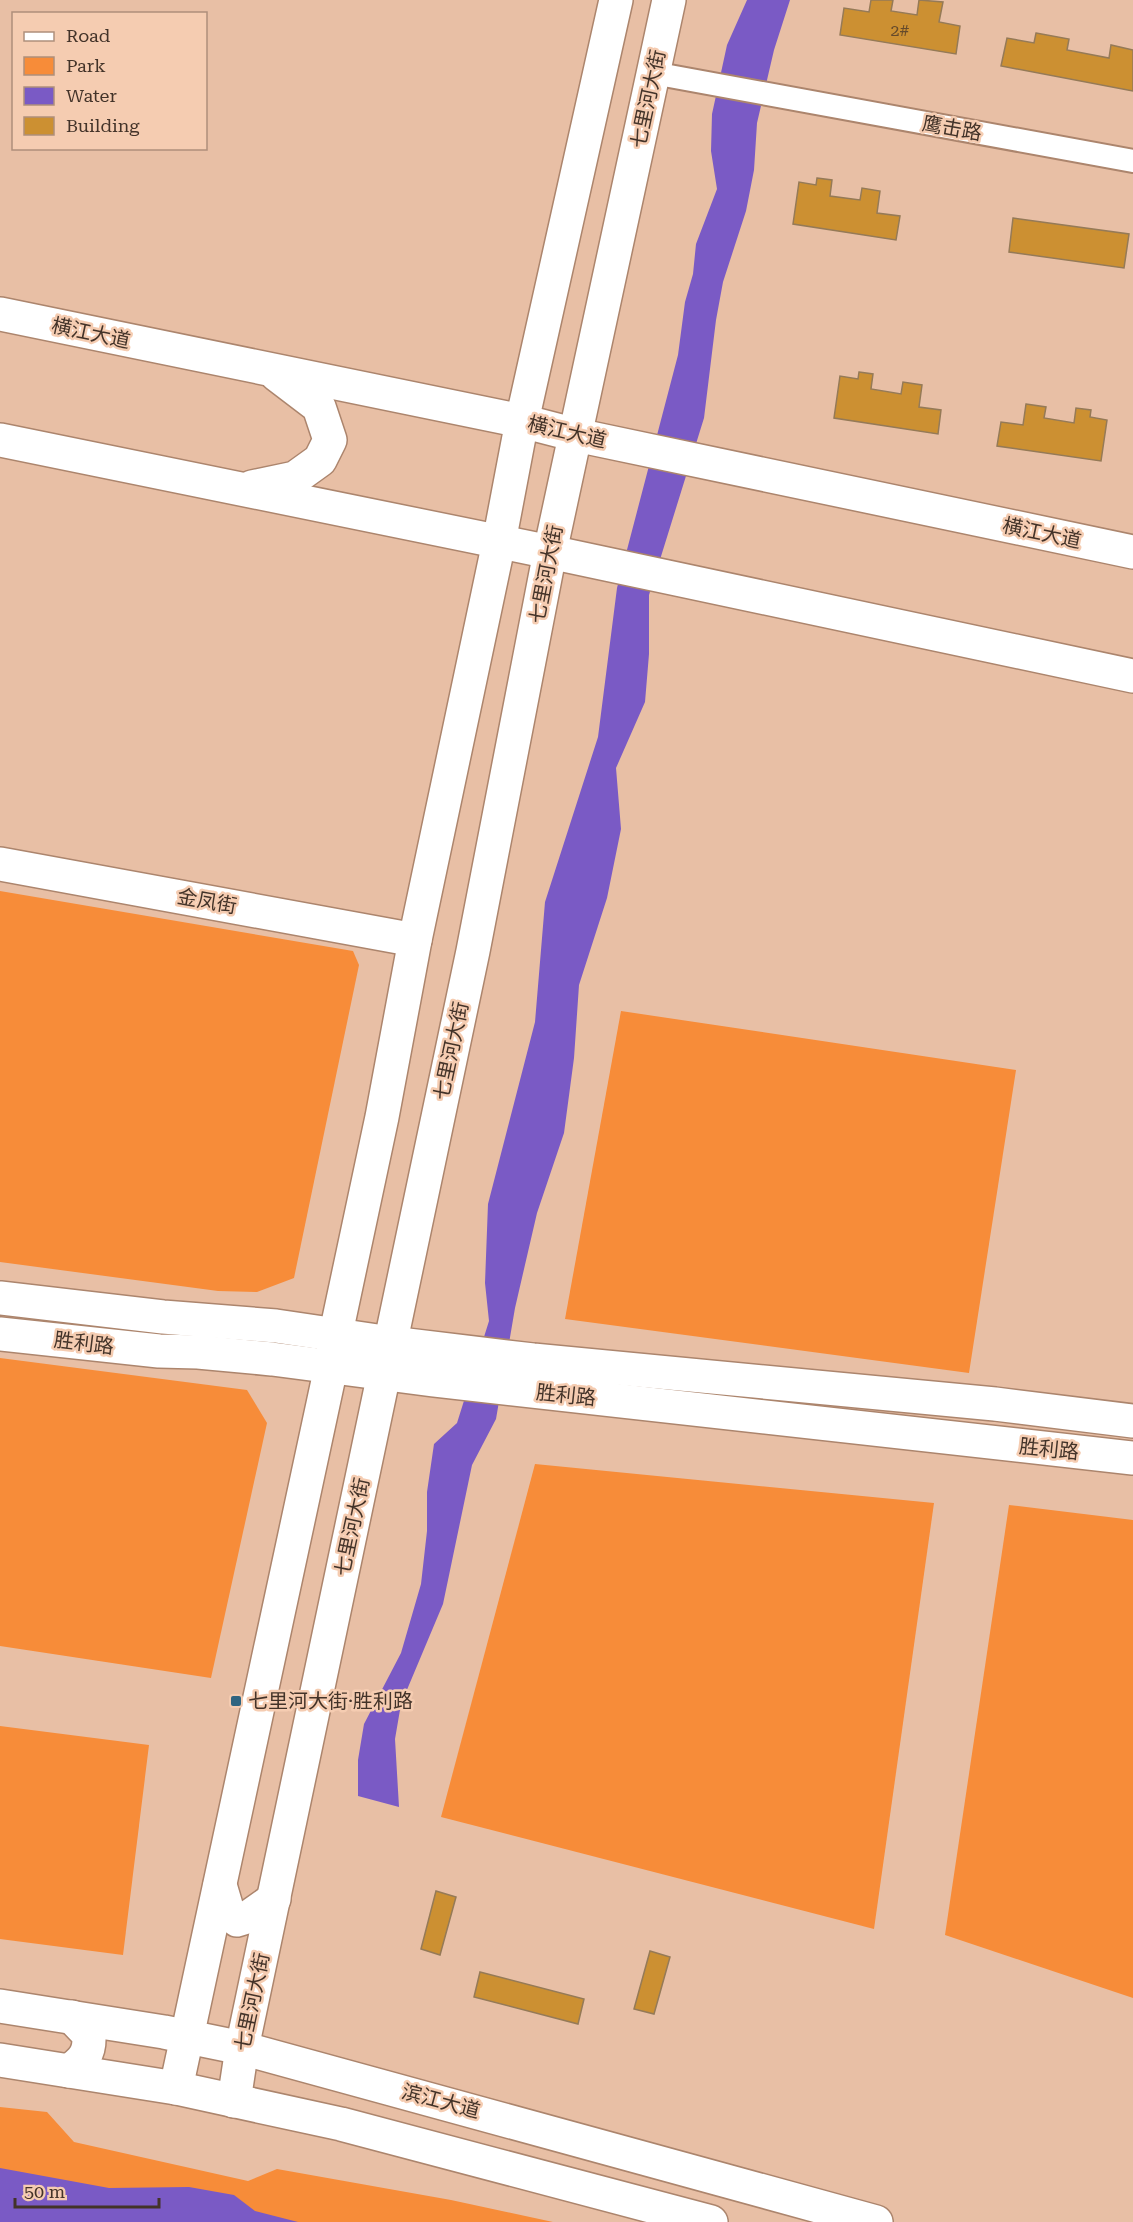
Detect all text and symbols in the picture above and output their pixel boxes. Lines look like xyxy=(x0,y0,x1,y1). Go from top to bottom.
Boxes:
legend xyxy=(12,12,207,150)
house number: 2# xyxy=(890,21,910,40)
text: Road xyxy=(66,25,111,46)
street label: 七里河大街 xyxy=(626,48,670,150)
text: Park xyxy=(66,55,106,76)
text: Water xyxy=(66,85,117,106)
street label: 鹰击路 xyxy=(920,111,984,145)
text: Building xyxy=(66,115,140,136)
street label: 横江大道 xyxy=(49,313,133,353)
street label: 横江大道 xyxy=(525,411,609,453)
street label: 横江大道 xyxy=(1000,513,1084,553)
street label: 七里河大街 xyxy=(525,523,567,625)
street label: 金凤街 xyxy=(175,884,239,918)
street label: 七里河大街 xyxy=(429,1000,473,1102)
street label: 胜利路 xyxy=(53,1327,115,1359)
street label: 胜利路 xyxy=(535,1380,597,1410)
street label: 胜利路 xyxy=(1018,1434,1080,1464)
street label: 七里河大街 xyxy=(330,1476,374,1578)
place label: 七里河大街·胜利路 xyxy=(248,1689,413,1713)
marker: 七里河大街·胜利路 xyxy=(229,1694,243,1708)
street label: 七里河大街 xyxy=(230,1951,274,2053)
street label: 滨江大道 xyxy=(399,2079,483,2123)
scale bar xyxy=(15,2171,159,2209)
text: 50 m xyxy=(24,2181,65,2202)

